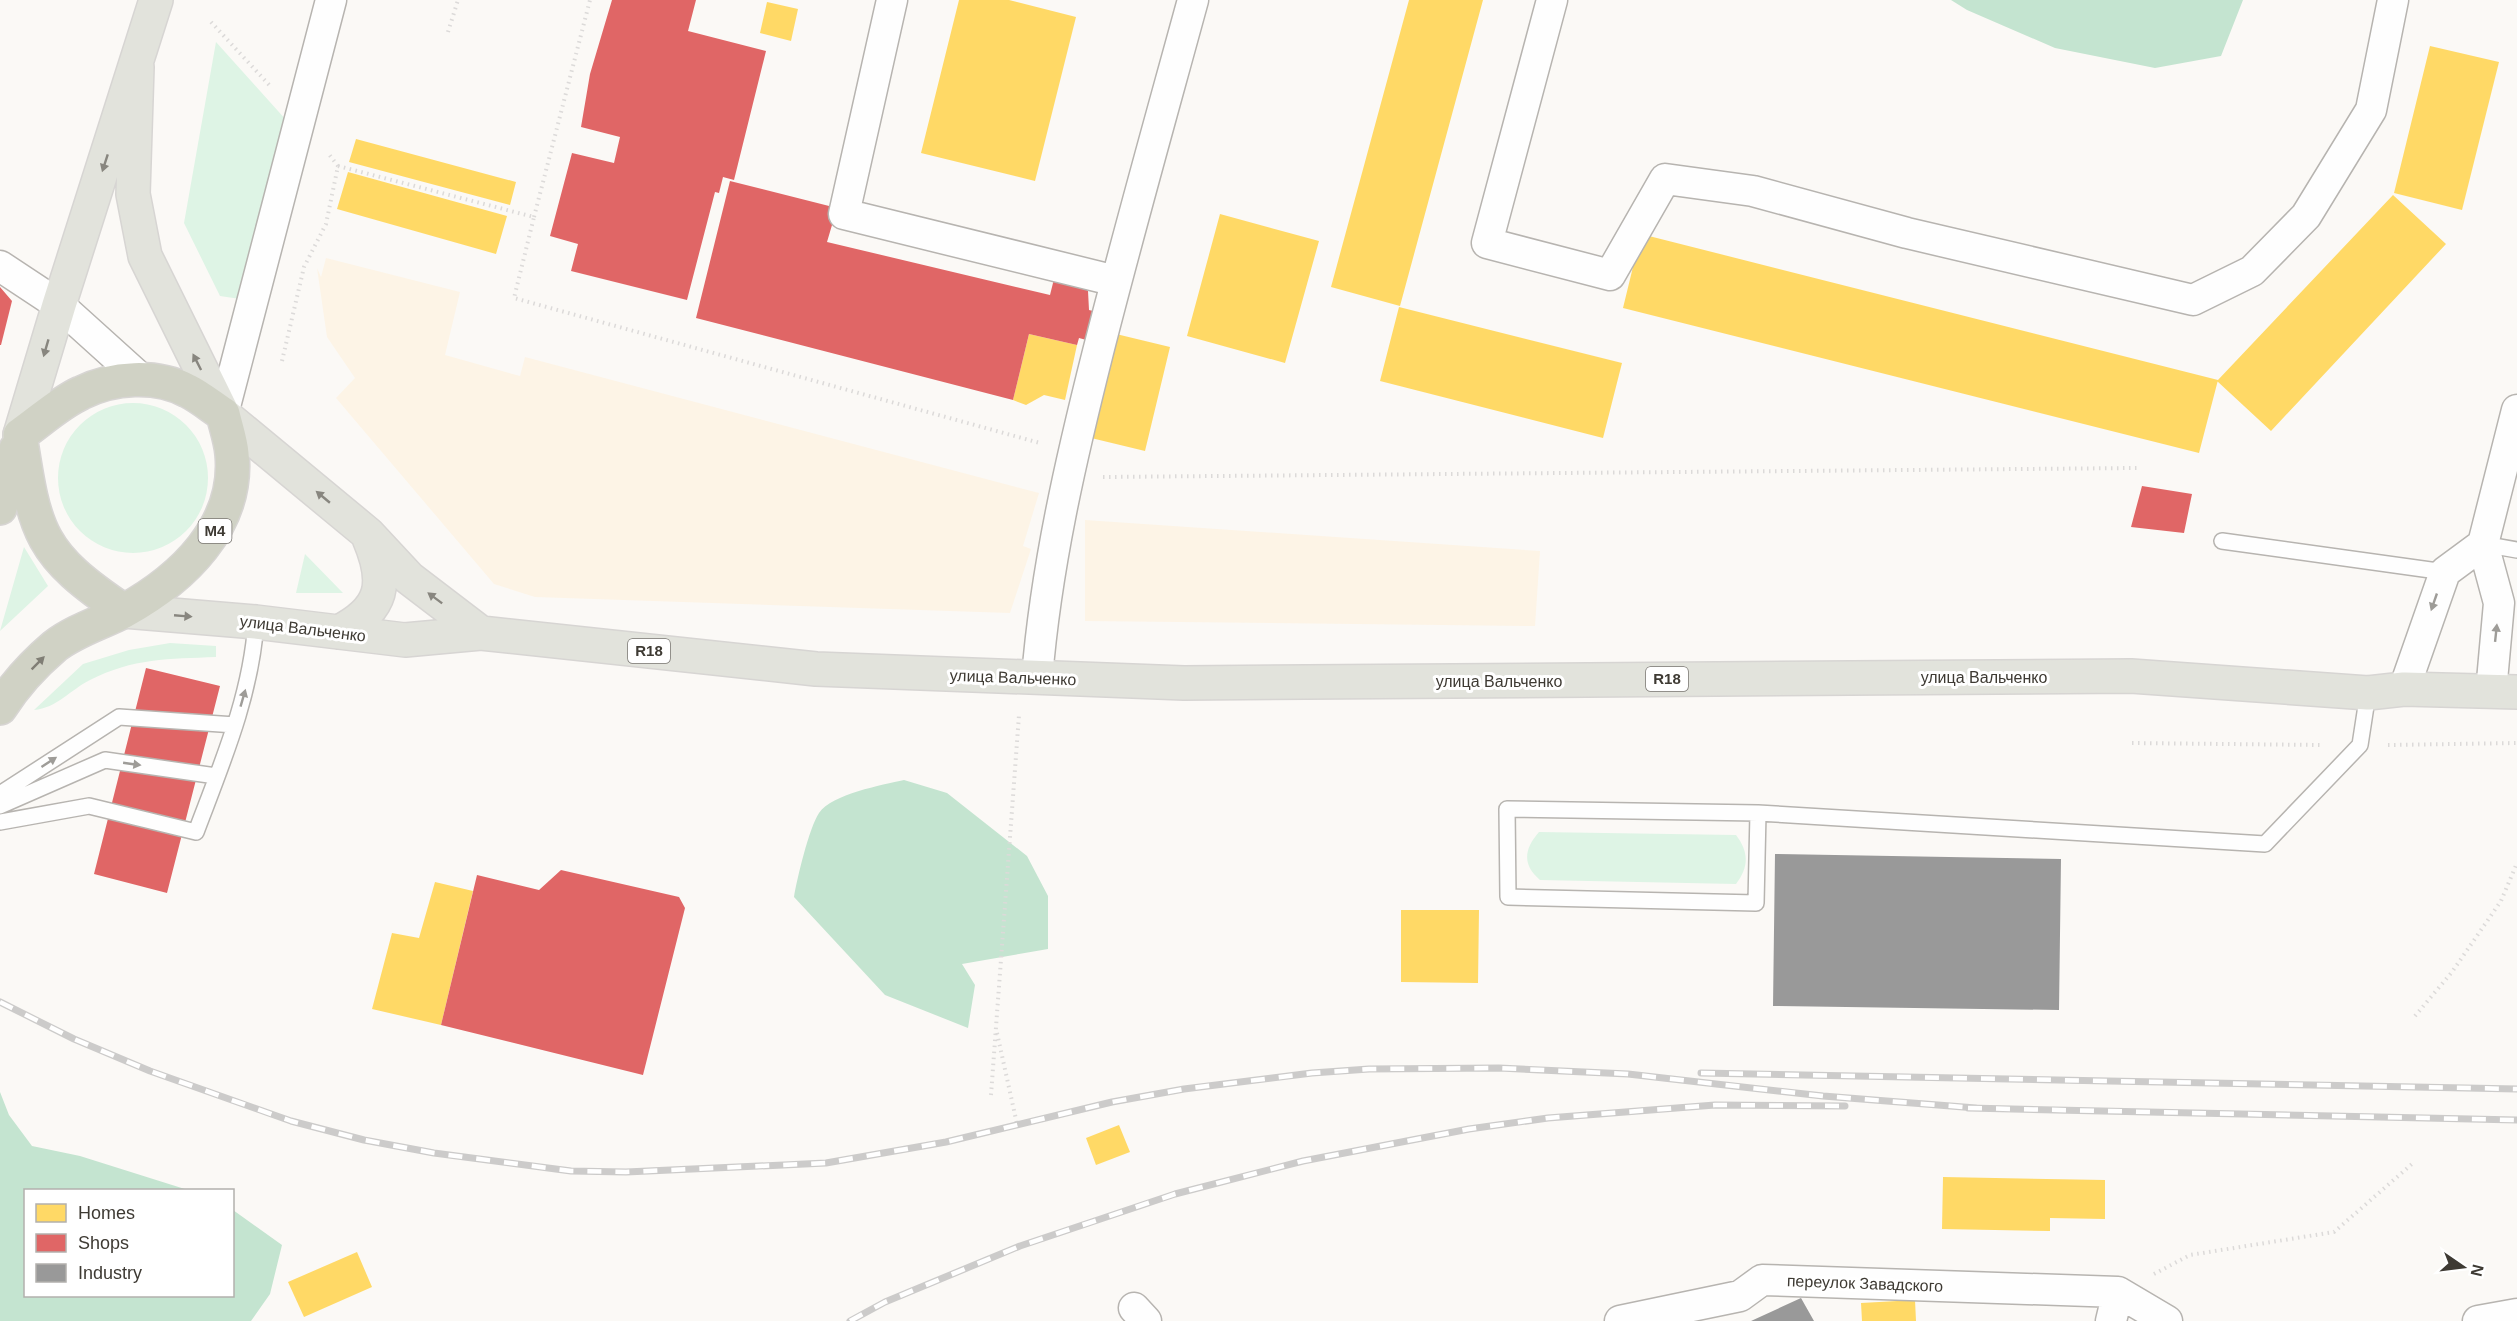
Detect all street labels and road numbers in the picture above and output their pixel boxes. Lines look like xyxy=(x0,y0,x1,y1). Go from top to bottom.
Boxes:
road number: M4 xyxy=(198,519,232,543)
street label: улица Вальченко xyxy=(239,612,367,645)
road number: R18 xyxy=(628,639,670,663)
street label: улица Вальченко xyxy=(949,667,1077,688)
road number: R18 xyxy=(1646,667,1688,691)
street label: улица Вальченко xyxy=(1921,669,2047,686)
street label: улица Вальченко xyxy=(1436,673,1562,690)
street label: переулок Завадского xyxy=(1787,1272,1943,1295)

